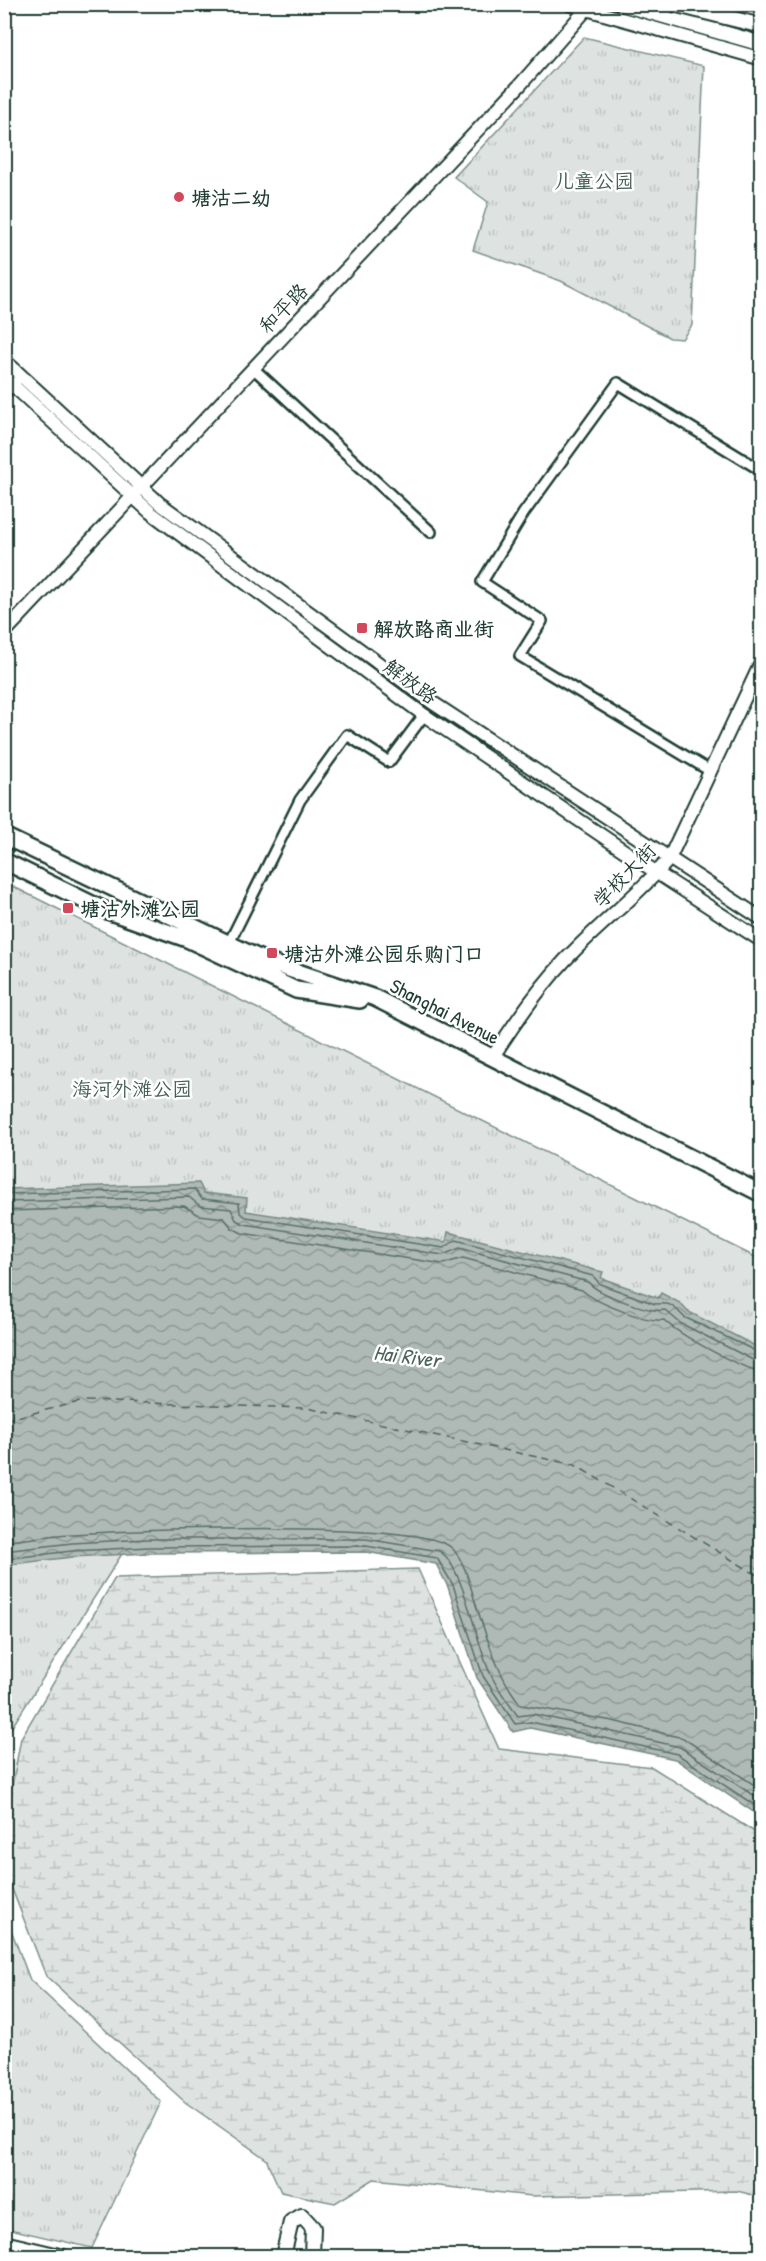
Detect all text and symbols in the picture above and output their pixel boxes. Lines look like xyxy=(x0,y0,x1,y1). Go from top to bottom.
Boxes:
park label: 儿童公园 xyxy=(554,167,634,194)
place label: 塘沽二幼 xyxy=(191,184,271,211)
marker: 塘沽二幼 xyxy=(172,190,186,204)
street label: 和平路 xyxy=(252,276,314,339)
place label: 解放路商业街 xyxy=(374,615,494,642)
marker: 解放路商业街 xyxy=(355,621,369,635)
street label: 解放路 xyxy=(379,652,444,710)
street label: 学校大街 xyxy=(587,837,661,913)
place label: 塘沽外滩公园 xyxy=(80,895,200,922)
marker: 塘沽外滩公园 xyxy=(61,901,75,915)
place label: 塘沽外滩公园乐购门口 xyxy=(284,940,484,967)
marker: 塘沽外滩公园乐购门口 xyxy=(265,946,279,960)
street label: Shanghai Avenue xyxy=(386,972,504,1050)
park label: 海河外滩公园 xyxy=(72,1075,192,1102)
water label: Hai River xyxy=(372,1338,445,1375)

